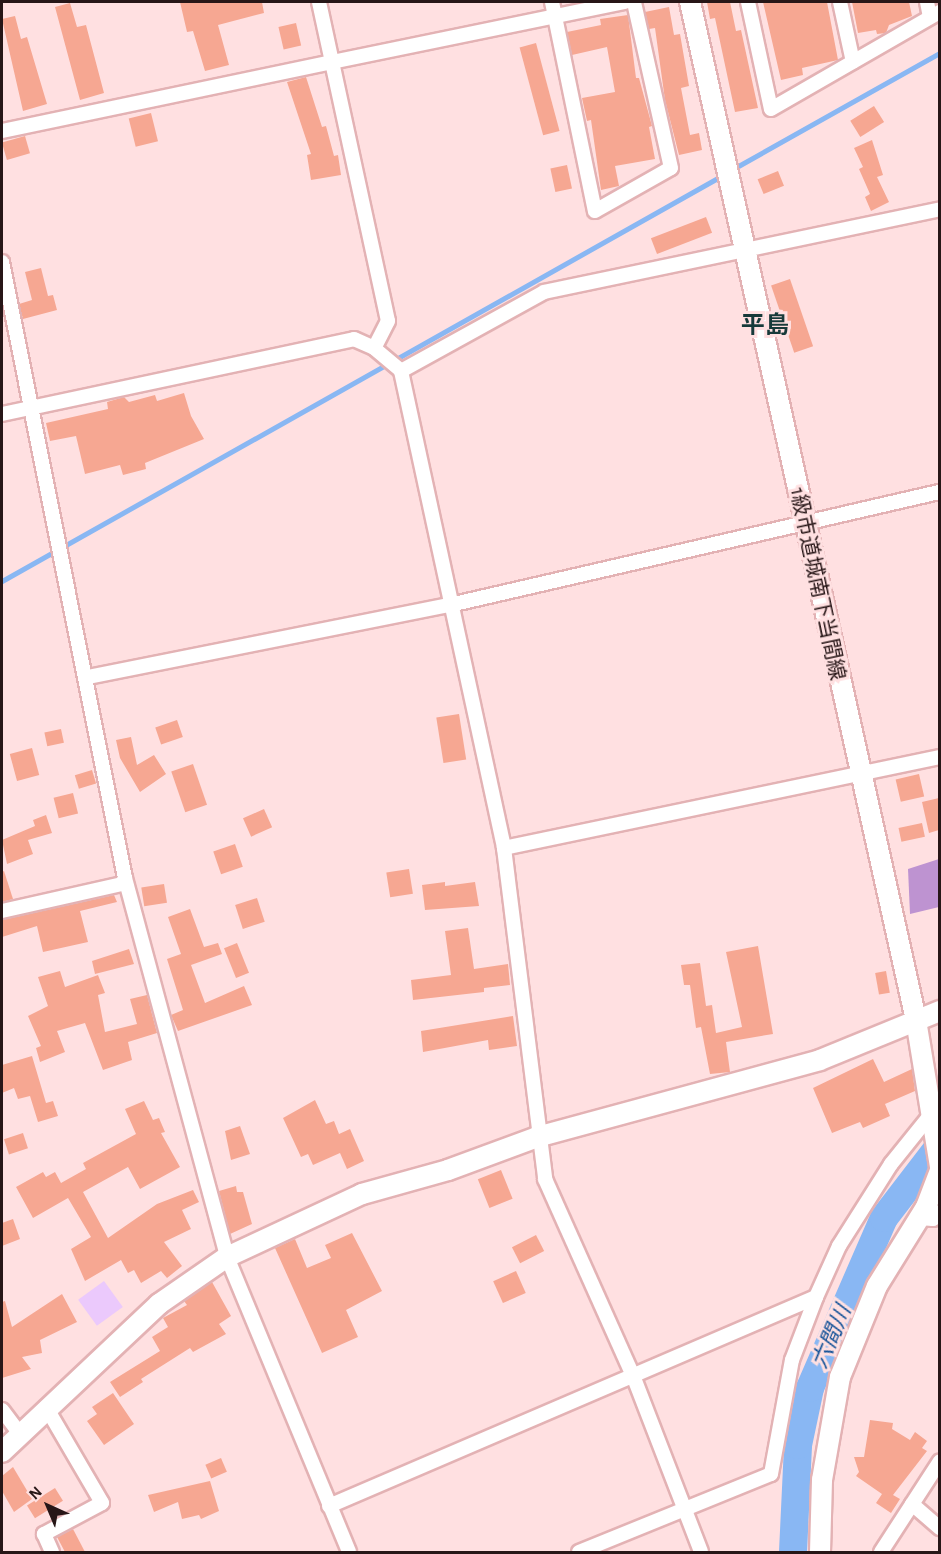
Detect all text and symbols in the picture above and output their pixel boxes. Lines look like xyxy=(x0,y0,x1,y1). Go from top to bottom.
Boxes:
district label: 平島 xyxy=(741,313,789,341)
street label: 1級市道城南下当間線 xyxy=(784,485,850,683)
water label: 六間川 xyxy=(807,1301,857,1373)
north arrow xyxy=(18,1476,78,1536)
text: N xyxy=(26,1483,45,1503)

